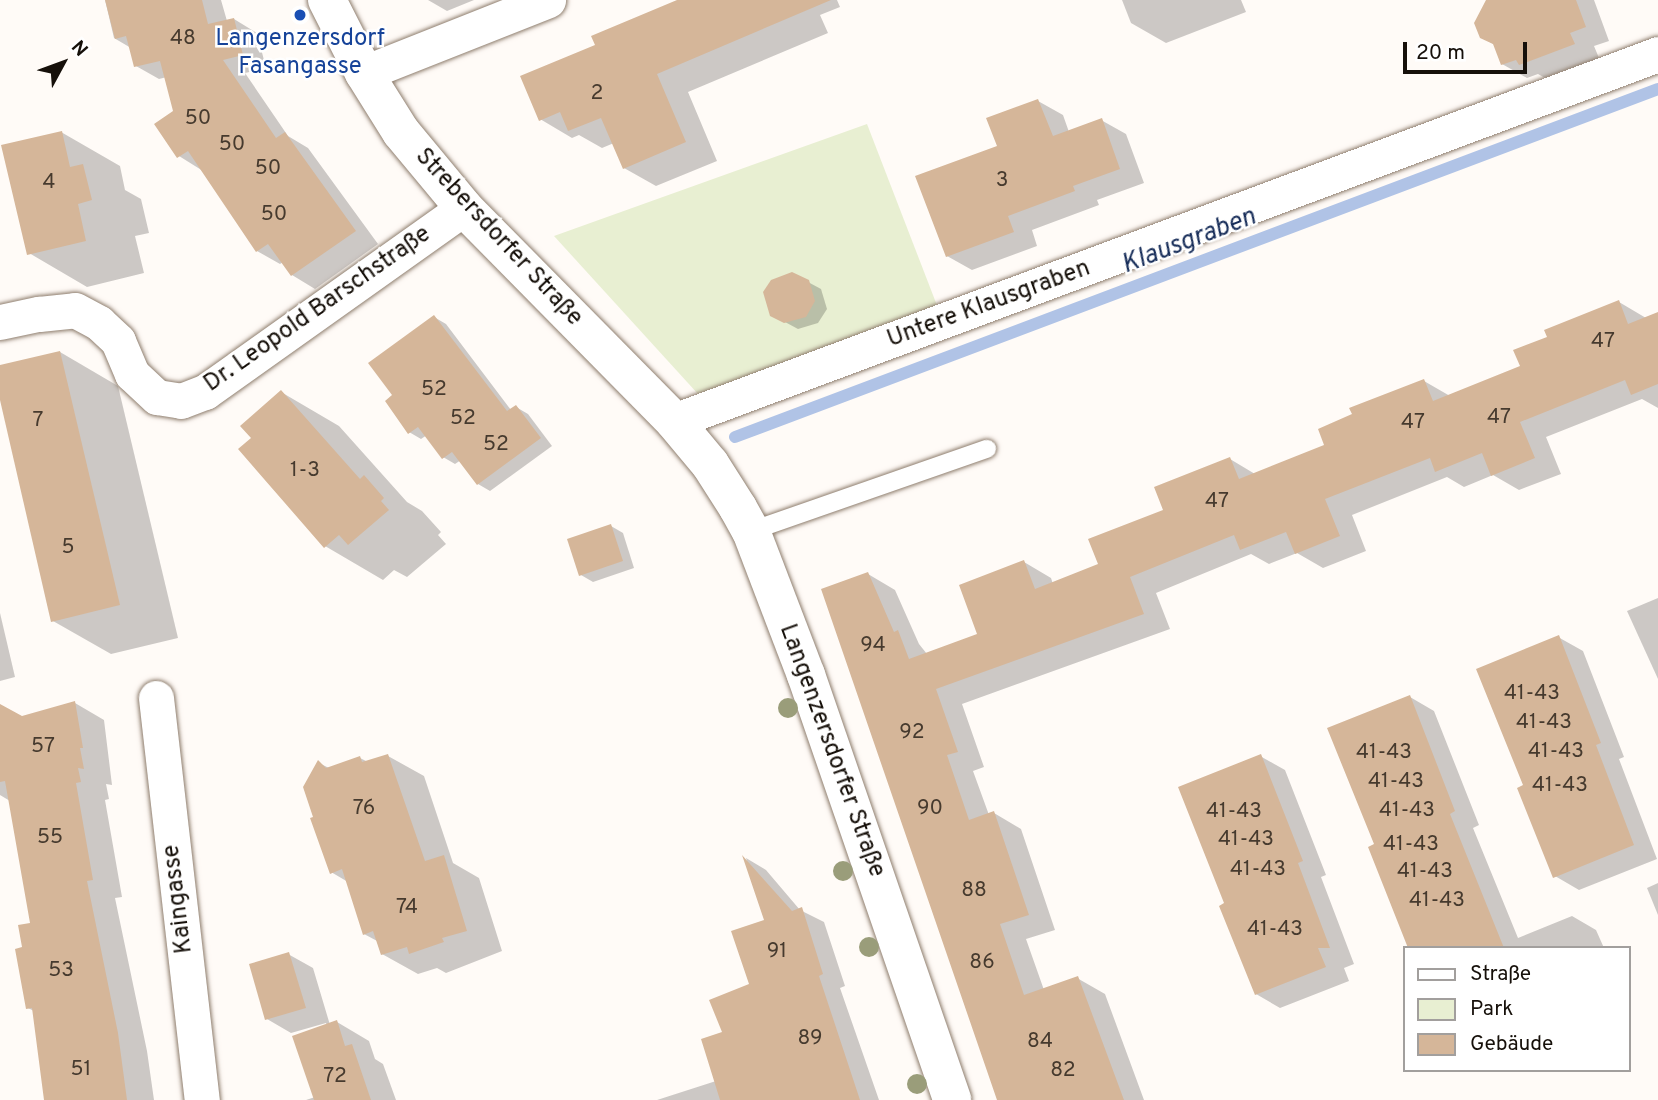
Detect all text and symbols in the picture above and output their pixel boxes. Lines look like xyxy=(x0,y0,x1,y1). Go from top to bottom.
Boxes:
marker: Langenzersdorf Fasangasse xyxy=(292,7,308,23)
house number: 48 xyxy=(170,26,196,52)
place label: Langenzersdorf Fasangasse xyxy=(215,26,385,82)
north arrow xyxy=(28,28,98,98)
scale bar xyxy=(1406,28,1530,72)
text: N xyxy=(65,36,92,62)
text: 20 m xyxy=(1416,40,1465,67)
house number: 2 xyxy=(591,81,603,107)
house number: 50 xyxy=(185,106,211,132)
house number: 50 xyxy=(219,132,245,158)
street label: Strebersdorfer Straße xyxy=(408,143,588,333)
house number: 50 xyxy=(255,156,281,182)
house number: 3 xyxy=(996,168,1008,194)
house number: 4 xyxy=(42,170,56,196)
house number: 50 xyxy=(261,202,287,228)
water label: Klausgraben xyxy=(1118,202,1260,282)
street label: Dr. Leopold Barschstraße xyxy=(199,221,437,399)
street label: Untere Klausgraben xyxy=(884,255,1094,355)
house number: 47 xyxy=(1591,329,1615,355)
house number: 52 xyxy=(421,377,447,403)
house number: 47 xyxy=(1487,405,1511,431)
house number: 52 xyxy=(450,406,476,432)
house number: 7 xyxy=(33,408,43,434)
house number: 47 xyxy=(1401,410,1425,436)
house number: 52 xyxy=(483,432,509,458)
house number: 1-3 xyxy=(290,458,320,484)
house number: 47 xyxy=(1205,489,1229,515)
house number: 5 xyxy=(61,535,75,561)
street label: Langenzersdorfer Straße xyxy=(772,621,890,881)
house number: 94 xyxy=(860,633,886,659)
house number: 41-43 xyxy=(1504,681,1560,707)
house number: 41-43 xyxy=(1516,710,1572,736)
house number: 92 xyxy=(899,720,925,746)
house number: 57 xyxy=(31,734,55,760)
house number: 41-43 xyxy=(1528,739,1584,765)
house number: 41-43 xyxy=(1356,740,1412,766)
house number: 41-43 xyxy=(1368,769,1424,795)
house number: 41-43 xyxy=(1532,773,1588,799)
house number: 76 xyxy=(353,796,375,822)
house number: 90 xyxy=(917,796,943,822)
house number: 41-43 xyxy=(1379,798,1435,824)
house number: 41-43 xyxy=(1206,799,1262,825)
house number: 55 xyxy=(37,825,63,851)
house number: 41-43 xyxy=(1218,827,1274,853)
house number: 41-43 xyxy=(1383,832,1439,858)
street label: Kaingasse xyxy=(158,843,200,955)
house number: 41-43 xyxy=(1230,857,1286,883)
house number: 41-43 xyxy=(1397,859,1453,885)
house number: 88 xyxy=(961,878,987,904)
house number: 41-43 xyxy=(1409,888,1465,914)
house number: 74 xyxy=(396,895,418,921)
house number: 41-43 xyxy=(1247,917,1303,943)
house number: 91 xyxy=(767,939,787,965)
legend xyxy=(1402,946,1630,1072)
house number: 86 xyxy=(969,950,995,976)
house number: 53 xyxy=(48,958,74,984)
text: Straße xyxy=(1470,961,1531,988)
text: Park xyxy=(1470,996,1513,1023)
house number: 89 xyxy=(798,1026,822,1052)
house number: 84 xyxy=(1027,1029,1053,1055)
text: Gebäude xyxy=(1470,1031,1553,1058)
house number: 51 xyxy=(71,1057,91,1083)
house number: 82 xyxy=(1050,1058,1076,1084)
house number: 72 xyxy=(323,1064,347,1090)

